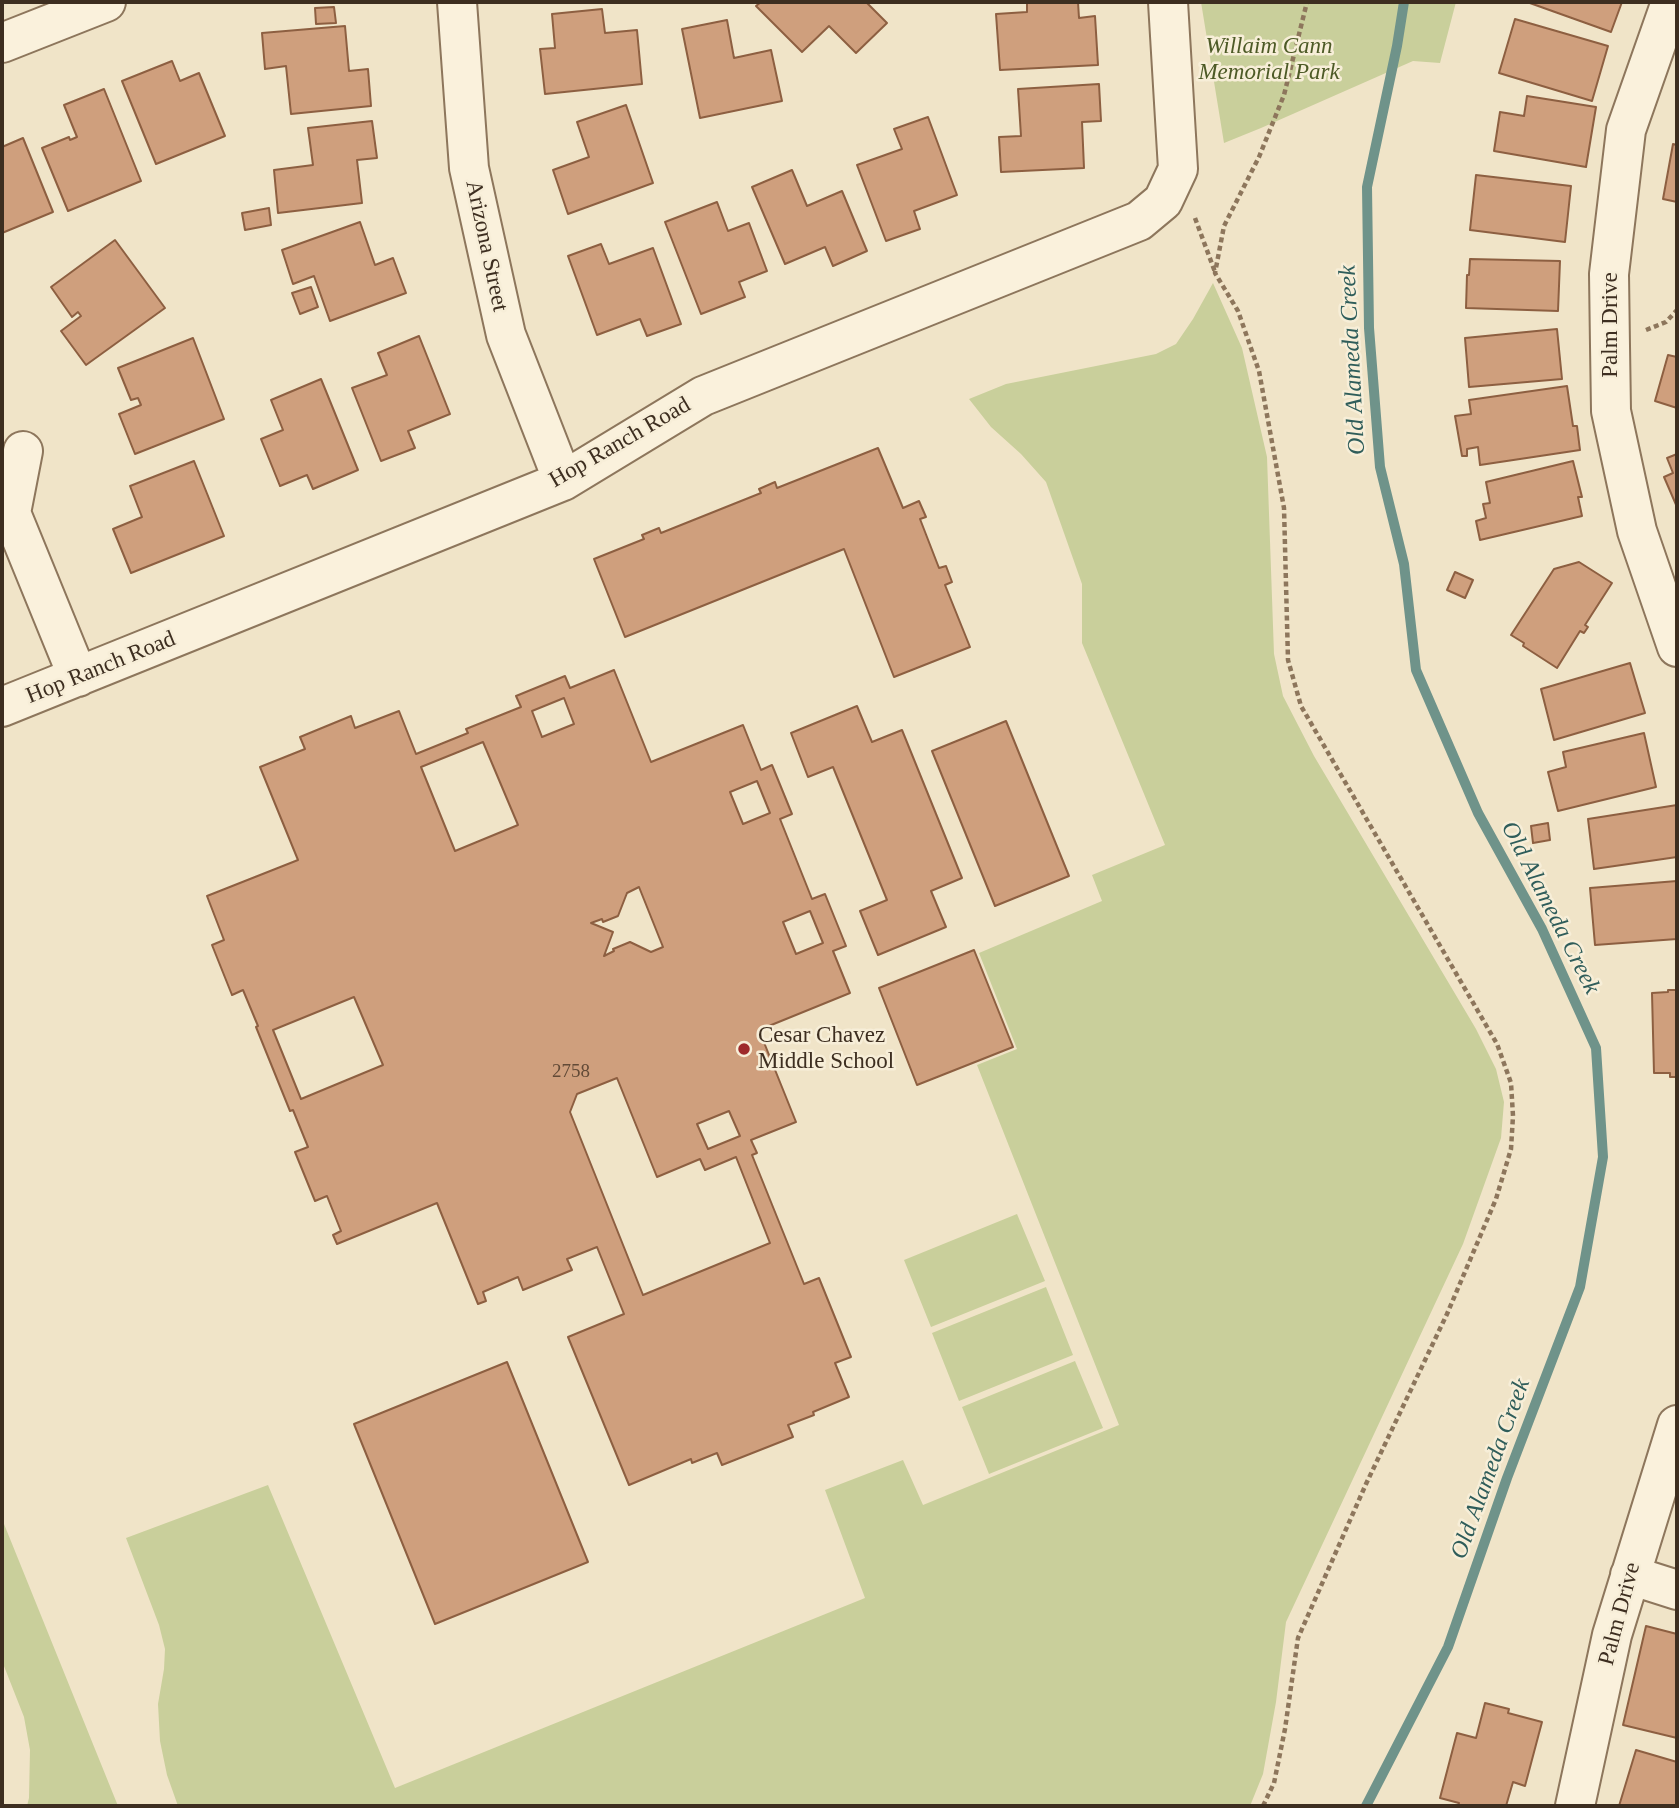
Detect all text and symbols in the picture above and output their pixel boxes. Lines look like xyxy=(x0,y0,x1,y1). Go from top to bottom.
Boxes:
park label: Willaim Cann Memorial Park xyxy=(1198,33,1340,87)
street label: Arizona Street xyxy=(459,178,513,314)
water label: Old Alameda Creek xyxy=(1334,265,1372,455)
street label: Palm Drive xyxy=(1597,272,1625,378)
street label: Hop Ranch Road xyxy=(545,391,695,495)
street label: Hop Ranch Road xyxy=(22,626,180,710)
water label: Old Alameda Creek xyxy=(1494,817,1606,999)
place label: Cesar Chavez Middle School xyxy=(758,1022,894,1076)
marker: Cesar Chavez Middle School xyxy=(736,1041,752,1057)
house number: 2758 xyxy=(552,1061,590,1083)
water label: Old Alameda Creek xyxy=(1445,1375,1537,1563)
street label: Palm Drive xyxy=(1593,1560,1647,1668)

